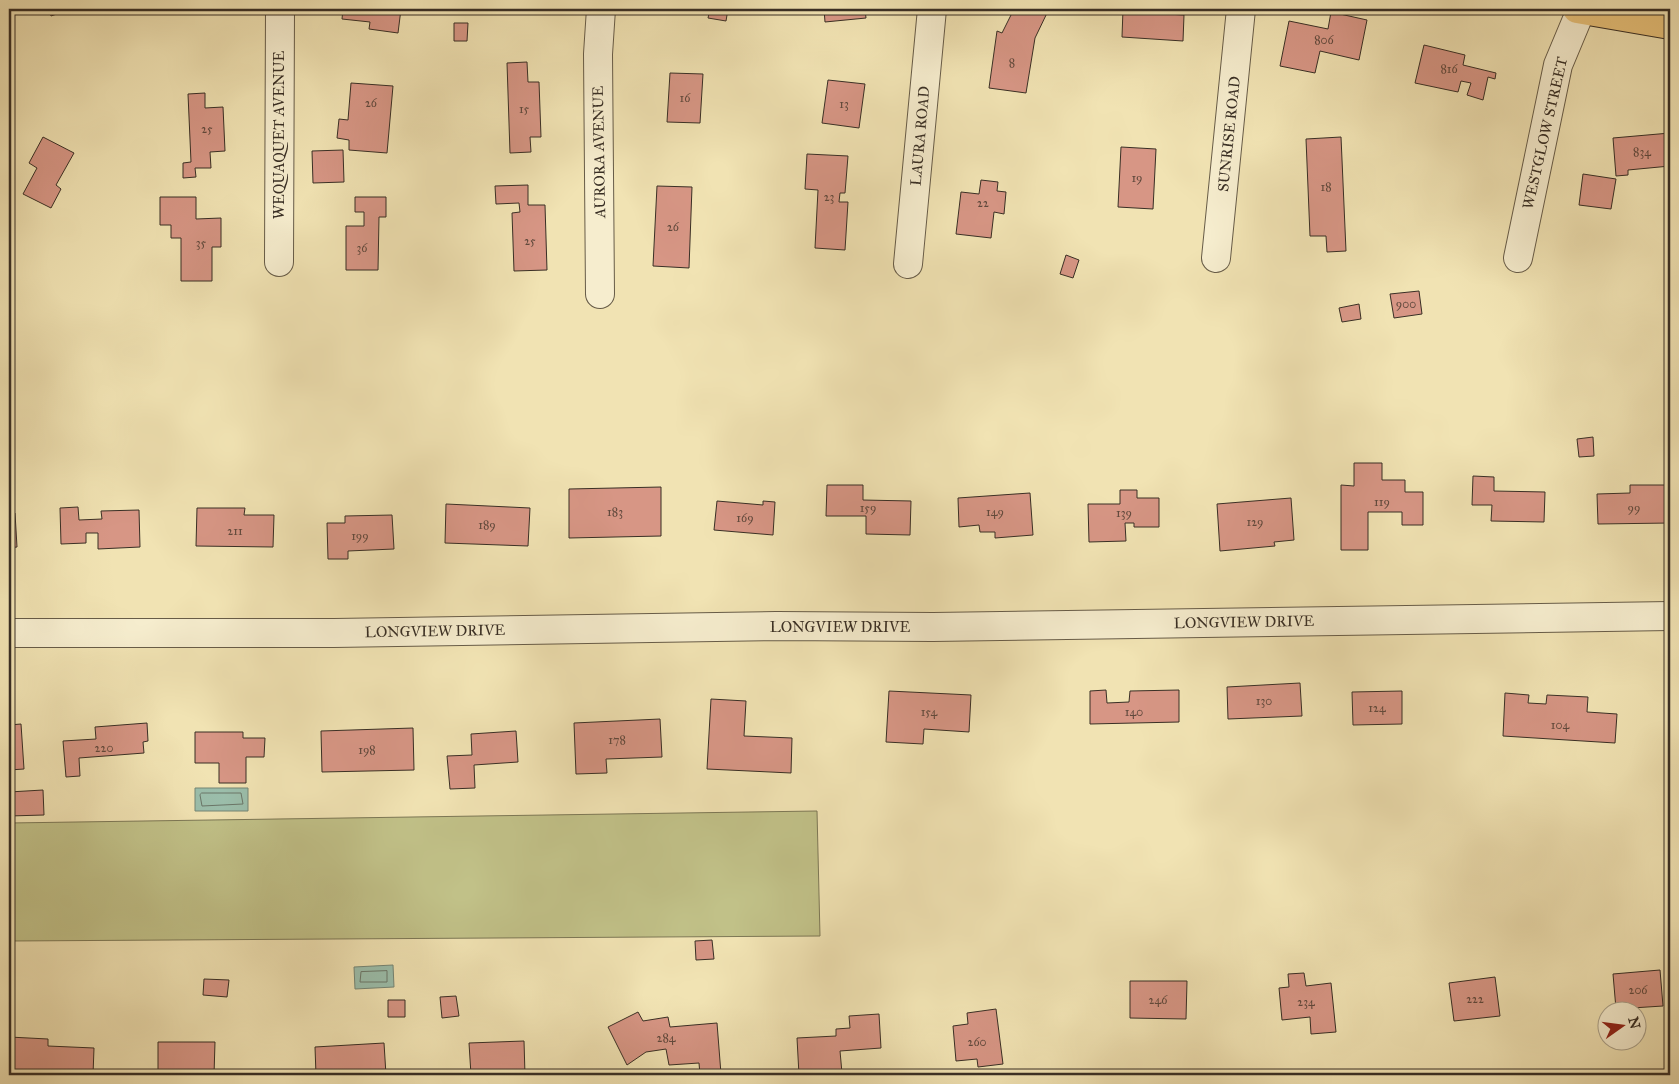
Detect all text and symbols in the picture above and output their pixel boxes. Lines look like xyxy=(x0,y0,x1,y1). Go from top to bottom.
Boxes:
house number: 806 xyxy=(1314,33,1335,47)
street label: WEQUAQUET AVENUE xyxy=(270,51,288,219)
street label: WESTGLOW STREET xyxy=(1519,55,1571,211)
house number: 8 xyxy=(1009,56,1015,70)
house number: 816 xyxy=(1440,62,1458,76)
street label: SUNRISE ROAD xyxy=(1214,75,1244,193)
street label: LAURA ROAD xyxy=(907,85,933,187)
street label: AURORA AVENUE xyxy=(589,86,609,219)
house number: 16 xyxy=(680,91,691,105)
house number: 26 xyxy=(365,96,378,110)
house number: 13 xyxy=(839,97,849,111)
house number: 15 xyxy=(519,102,530,116)
house number: 25 xyxy=(201,122,213,136)
house number: 834 xyxy=(1633,145,1651,159)
house number: 19 xyxy=(1131,171,1143,185)
house number: 18 xyxy=(1320,180,1332,194)
house number: 23 xyxy=(824,190,835,204)
house number: 22 xyxy=(977,196,989,210)
house number: 26 xyxy=(667,220,680,234)
house number: 25 xyxy=(524,234,536,248)
house number: 35 xyxy=(196,236,207,250)
house number: 36 xyxy=(357,241,368,255)
house number: 900 xyxy=(1396,297,1416,311)
house number: 119 xyxy=(1374,495,1390,509)
house number: 159 xyxy=(860,501,876,515)
house number: 99 xyxy=(1628,501,1640,515)
house number: 183 xyxy=(607,505,623,519)
house number: 149 xyxy=(986,505,1004,519)
house number: 139 xyxy=(1116,506,1132,520)
house number: 169 xyxy=(736,511,754,525)
house number: 129 xyxy=(1246,515,1264,529)
house number: 189 xyxy=(478,518,496,532)
house number: 211 xyxy=(227,524,243,538)
house number: 199 xyxy=(351,529,369,543)
street label: LONGVIEW DRIVE xyxy=(1174,612,1315,632)
street label: LONGVIEW DRIVE xyxy=(770,618,911,636)
street label: LONGVIEW DRIVE xyxy=(365,621,506,641)
house number: 130 xyxy=(1256,694,1272,708)
house number: 124 xyxy=(1368,701,1386,715)
house number: 154 xyxy=(921,705,938,719)
house number: 140 xyxy=(1125,705,1143,719)
house number: 104 xyxy=(1551,718,1569,732)
house number: 178 xyxy=(608,733,626,747)
house number: 220 xyxy=(95,741,113,755)
house number: 198 xyxy=(358,743,376,757)
house number: 206 xyxy=(1628,983,1648,997)
house number: 222 xyxy=(1466,992,1484,1006)
house number: 246 xyxy=(1149,993,1168,1007)
house number: 234 xyxy=(1297,995,1315,1009)
north arrow xyxy=(1596,1002,1646,1052)
text: N xyxy=(1624,1015,1644,1031)
house number: 284 xyxy=(657,1031,676,1045)
house number: 260 xyxy=(967,1035,987,1049)

